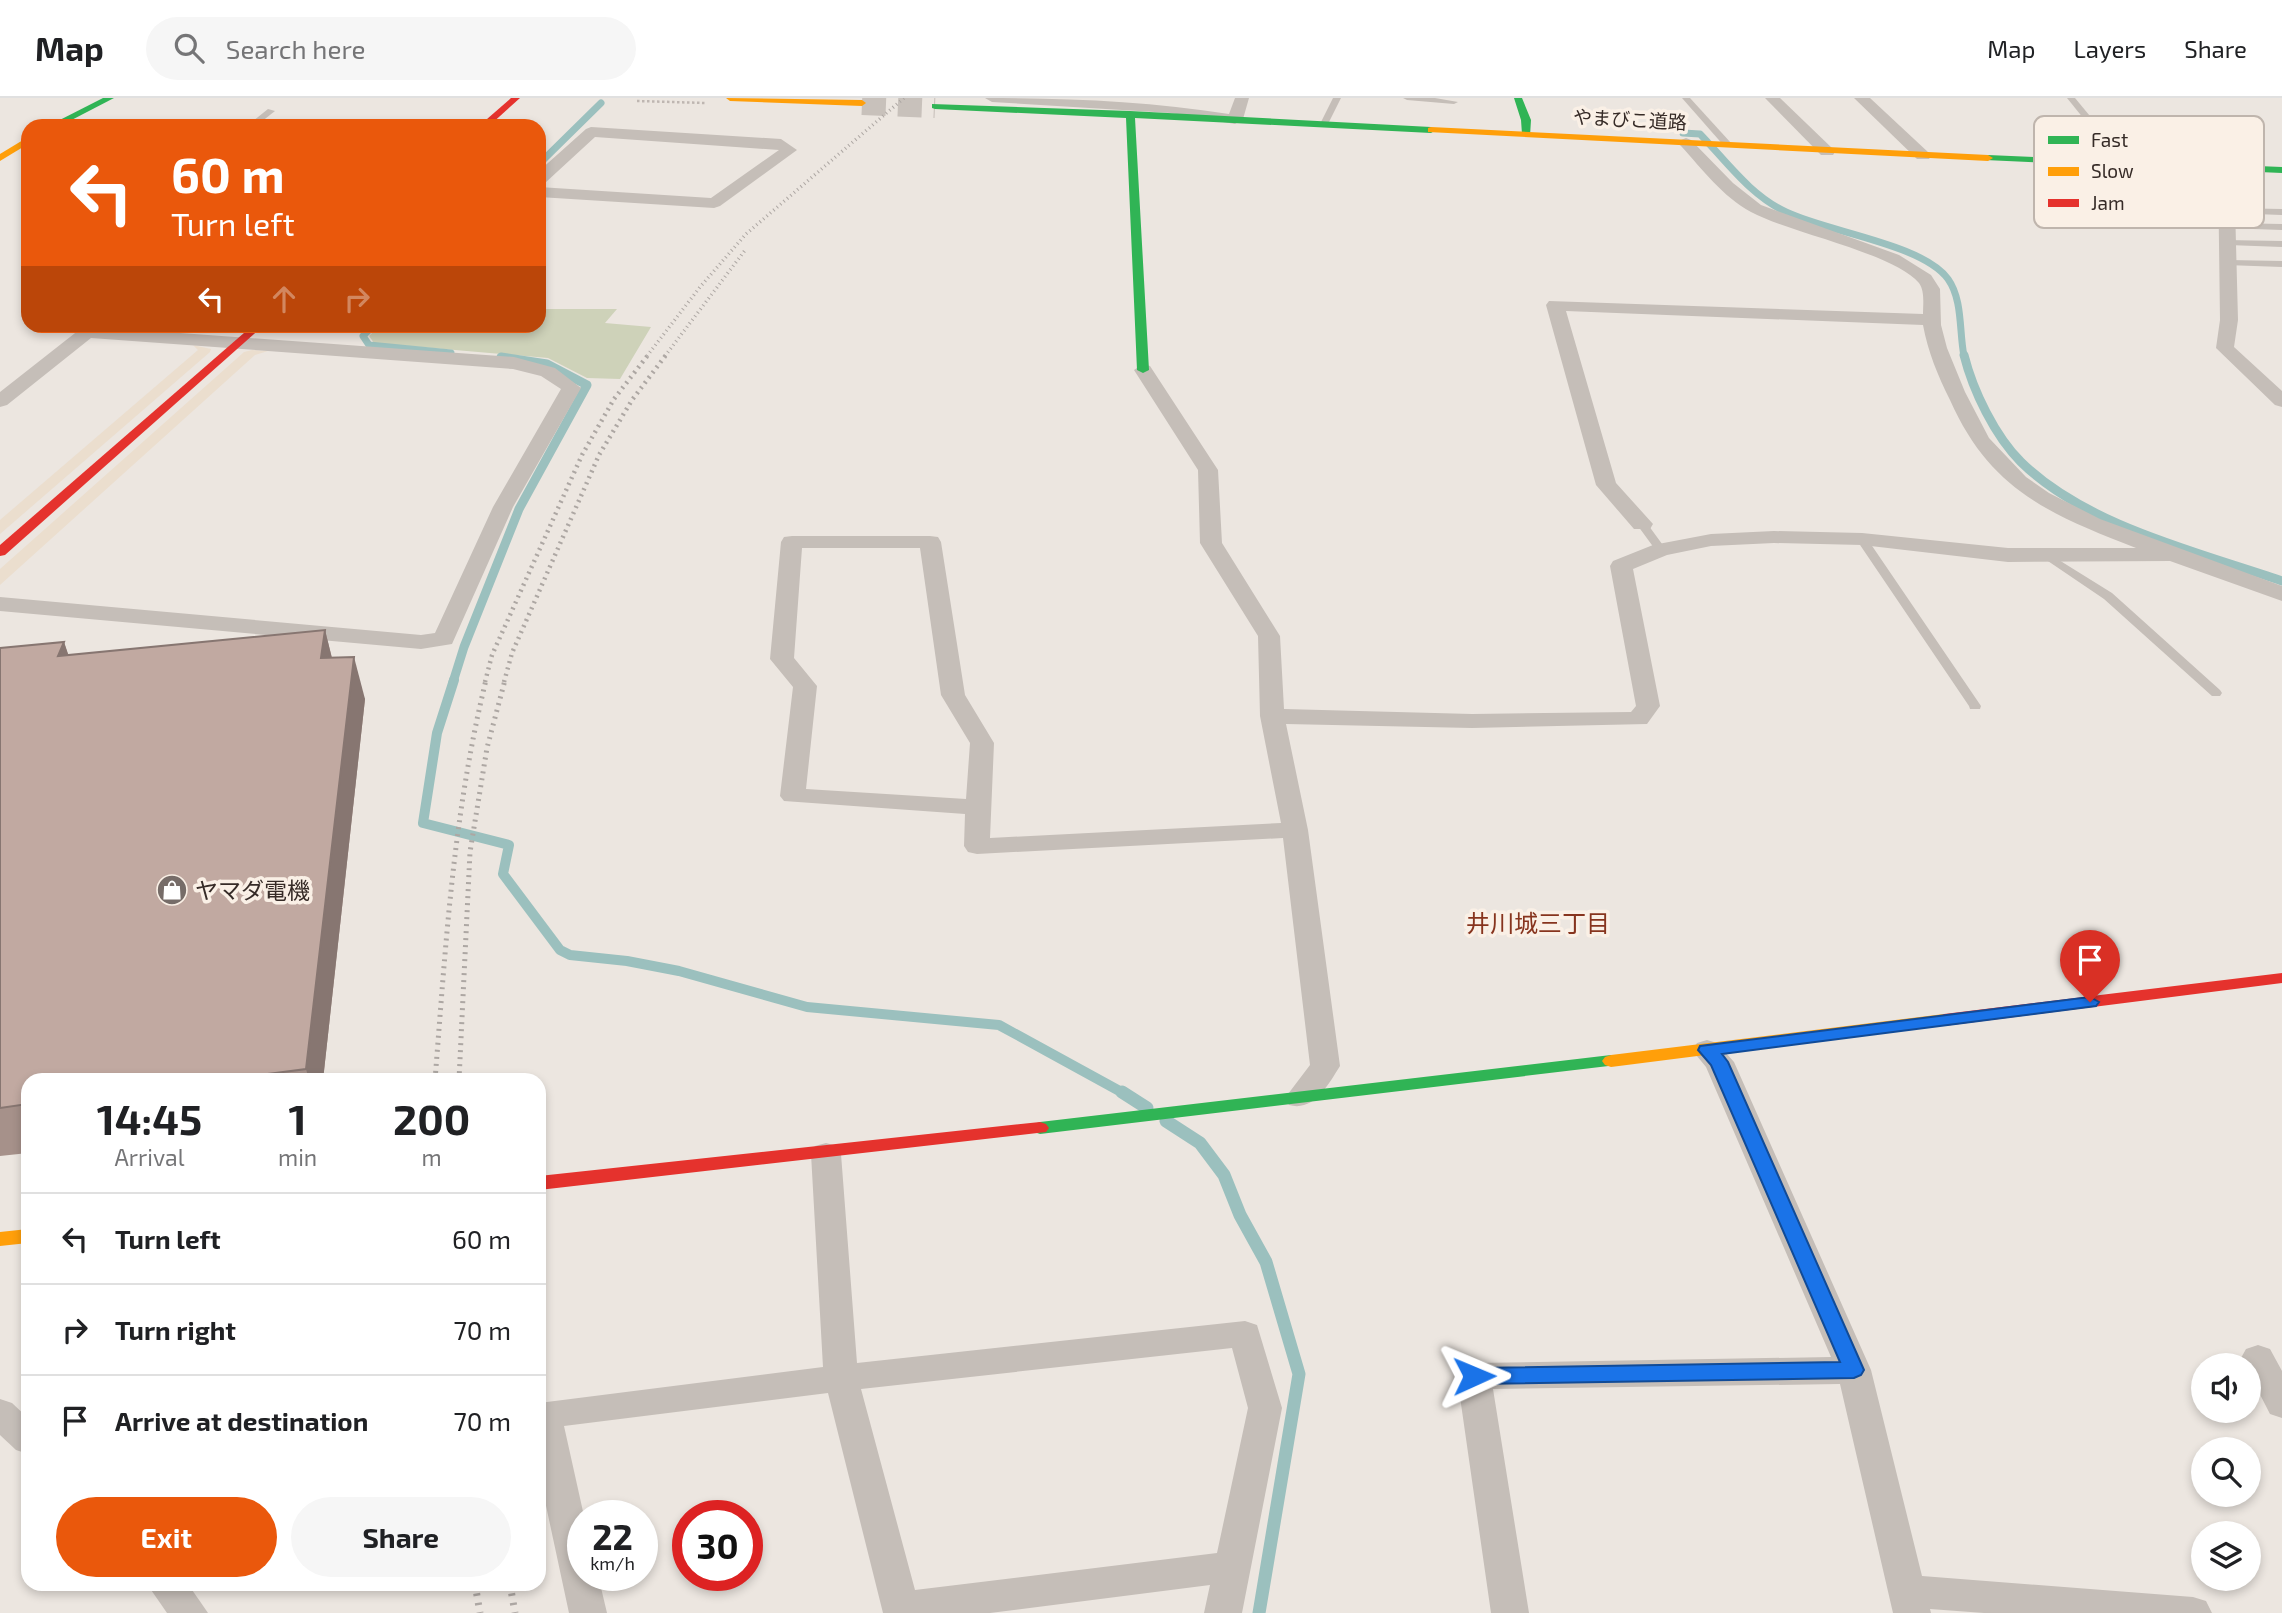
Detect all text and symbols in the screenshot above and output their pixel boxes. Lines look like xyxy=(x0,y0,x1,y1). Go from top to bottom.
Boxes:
search box xyxy=(146,17,636,80)
text: Map xyxy=(35,28,104,68)
icon: search xyxy=(170,29,208,67)
text: Search here xyxy=(226,33,365,64)
text: Map xyxy=(1987,34,2035,63)
text: Layers xyxy=(2073,34,2146,63)
text: Share xyxy=(2184,34,2247,63)
street label: やまびこ道路 xyxy=(1572,105,1688,133)
legend xyxy=(2034,116,2264,228)
text: Fast xyxy=(2091,128,2128,151)
text: 60 m xyxy=(171,144,285,203)
icon: left xyxy=(56,147,147,238)
text: Slow xyxy=(2091,159,2134,182)
text: Jam xyxy=(2091,191,2125,214)
text: Turn left xyxy=(171,204,295,242)
icon: left xyxy=(192,280,230,318)
icon: ahead xyxy=(265,280,303,318)
icon: right xyxy=(338,280,376,318)
shop icon: ヤマダ電機 xyxy=(155,873,189,907)
place label: ヤマダ電機 xyxy=(195,876,310,904)
district label: 井川城三丁目 xyxy=(1466,908,1610,937)
pin xyxy=(2060,930,2120,1002)
icon: arrive xyxy=(2071,941,2109,979)
text: 14:45 xyxy=(97,1093,202,1143)
text: 1 xyxy=(289,1093,307,1143)
text: 200 xyxy=(393,1093,470,1143)
text: Arrival xyxy=(114,1143,184,1171)
text: min xyxy=(278,1143,317,1171)
text: m xyxy=(422,1143,442,1171)
icon: left xyxy=(56,1220,94,1258)
text: Turn left xyxy=(115,1223,221,1254)
text: 60 m xyxy=(452,1223,511,1254)
icon: right xyxy=(56,1311,94,1349)
text: Turn right xyxy=(115,1314,236,1345)
text: 70 m xyxy=(453,1314,511,1345)
position arrow xyxy=(1437,1339,1511,1413)
map controls xyxy=(2191,1353,2261,1591)
button: sound xyxy=(2191,1353,2261,1423)
icon: arrive xyxy=(56,1402,94,1440)
text: Arrive at destination xyxy=(115,1405,368,1436)
text: 70 m xyxy=(453,1405,511,1436)
button: search xyxy=(2191,1437,2261,1507)
button: Exit xyxy=(56,1497,277,1577)
button: Share xyxy=(291,1497,511,1577)
speed limit sign: 30 xyxy=(672,1500,763,1591)
text: 22 xyxy=(592,1515,633,1557)
button: layers xyxy=(2191,1521,2261,1591)
text: km/h xyxy=(590,1552,635,1574)

